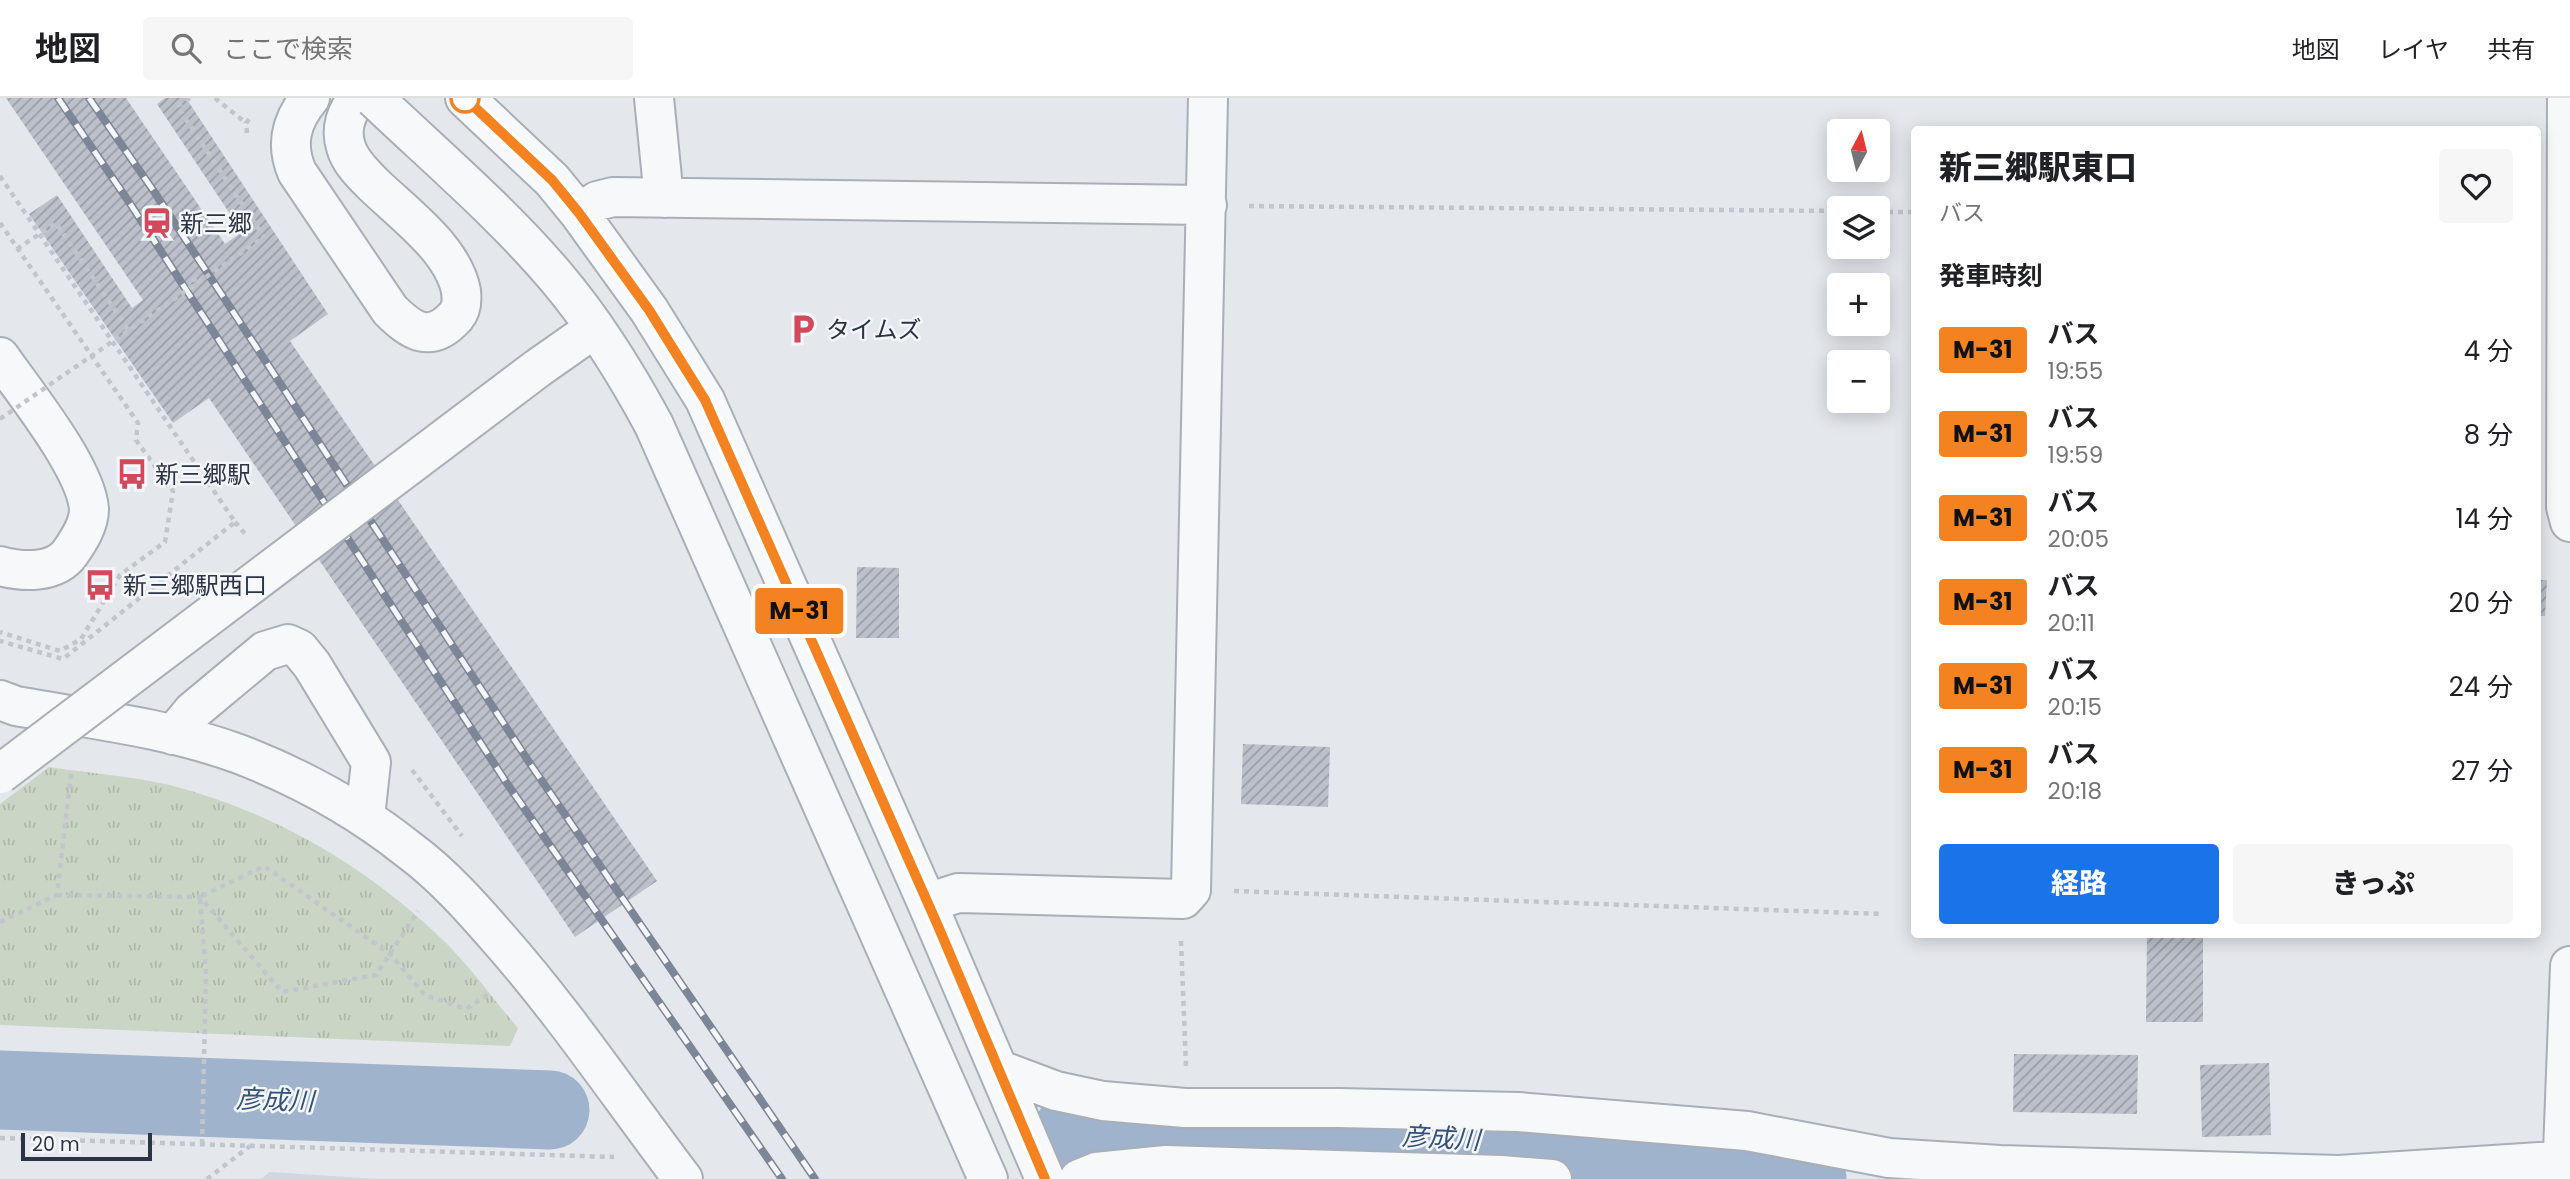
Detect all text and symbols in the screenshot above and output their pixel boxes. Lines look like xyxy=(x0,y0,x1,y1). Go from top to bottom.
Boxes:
search box xyxy=(143,17,633,80)
text: 地図 xyxy=(35,25,101,72)
icon: search xyxy=(167,29,205,67)
text: ここで検索 xyxy=(223,31,353,67)
text: 地図 xyxy=(2292,33,2340,66)
text: レイヤ xyxy=(2378,33,2449,66)
text: 共有 xyxy=(2487,33,2535,66)
unlabelled marker xyxy=(450,83,480,113)
north arrow xyxy=(1827,119,1890,182)
map controls xyxy=(1827,119,1890,413)
text: 新三郷駅東口 xyxy=(1939,144,2137,191)
button: heart xyxy=(2439,149,2513,223)
button: layers xyxy=(1827,196,1890,259)
text: バス xyxy=(1939,197,1985,229)
station icon: 新三郷 xyxy=(140,206,174,240)
place label: 新三郷 xyxy=(180,207,252,240)
text: 発車時刻 xyxy=(1939,258,2043,294)
button: + xyxy=(1827,273,1890,336)
parking icon: タイムズ xyxy=(786,312,820,346)
place label: タイムズ xyxy=(826,313,922,346)
text: バス xyxy=(2048,316,2100,352)
text: M-31 xyxy=(1953,333,2013,366)
text: 4 分 xyxy=(2464,333,2513,369)
button: − xyxy=(1827,350,1890,413)
text: 19:55 xyxy=(2048,355,2103,387)
text: バス xyxy=(2048,400,2100,436)
text: M-31 xyxy=(1953,417,2013,450)
text: 8 分 xyxy=(2464,417,2513,453)
text: 19:59 xyxy=(2048,439,2103,471)
bus stop icon: 新三郷駅 xyxy=(115,457,149,491)
place label: 新三郷駅 xyxy=(155,458,251,491)
text: バス xyxy=(2048,484,2100,520)
text: M-31 xyxy=(1953,501,2013,534)
text: 14 分 xyxy=(2455,501,2513,537)
text: 20:05 xyxy=(2048,523,2109,555)
bus stop icon: 新三郷駅西口 xyxy=(83,568,117,602)
text: バス xyxy=(2048,568,2100,604)
place label: 新三郷駅西口 xyxy=(123,569,267,602)
text: M-31 xyxy=(1953,585,2013,618)
text: 20 分 xyxy=(2449,585,2513,621)
line badge: M-31 xyxy=(750,588,848,634)
text: M-31 xyxy=(769,594,829,627)
text: 20:11 xyxy=(2048,607,2095,639)
text: バス xyxy=(2048,652,2100,688)
text: M-31 xyxy=(1953,669,2013,702)
text: 24 分 xyxy=(2449,669,2513,705)
text: 20:15 xyxy=(2048,691,2102,723)
text: バス xyxy=(2048,736,2100,772)
text: M-31 xyxy=(1953,753,2013,786)
text: 27 分 xyxy=(2451,753,2513,789)
text: 20:18 xyxy=(2048,775,2102,807)
button: 経路 xyxy=(1939,844,2219,924)
button: きっぷ xyxy=(2233,844,2513,924)
water label: 彦成川 xyxy=(235,1081,318,1119)
water label: 彦成川 xyxy=(1401,1118,1484,1158)
scale bar xyxy=(21,1130,152,1162)
text: 20 m xyxy=(32,1131,80,1158)

